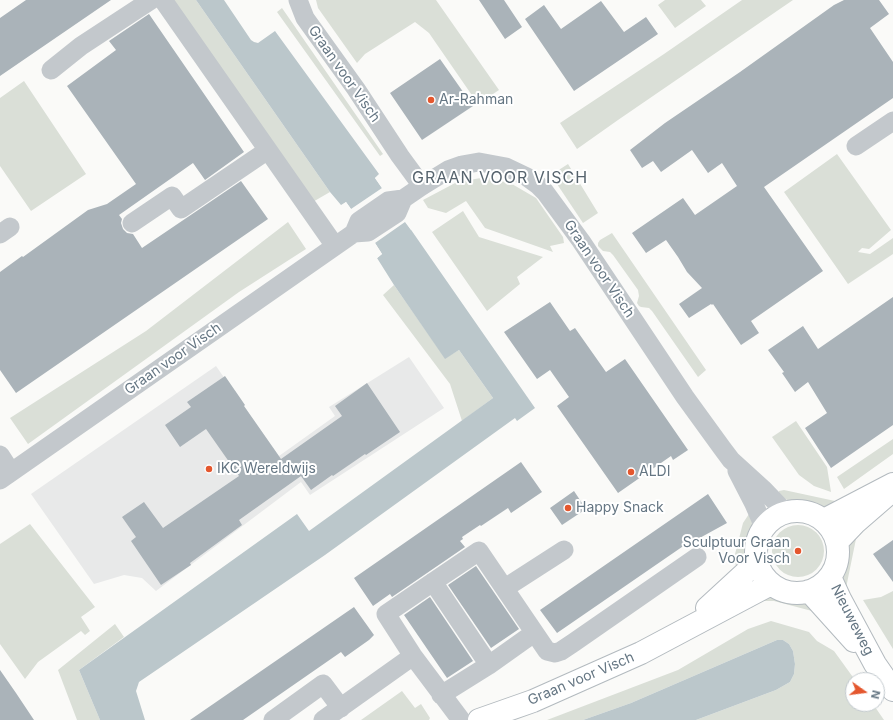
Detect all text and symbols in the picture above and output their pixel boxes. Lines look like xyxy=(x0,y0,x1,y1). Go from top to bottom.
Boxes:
street label: Graan voor Visch xyxy=(304,23,384,125)
place label: Ar-Rahman xyxy=(439,92,513,108)
marker: Ar-Rahman xyxy=(426,95,436,105)
district label: GRAAN VOOR VISCH xyxy=(412,168,588,188)
street label: Graan voor Visch xyxy=(560,217,638,321)
street label: Graan voor Visch xyxy=(122,319,224,399)
place label: IKC Wereldwijs xyxy=(217,461,316,477)
marker: IKC Wereldwijs xyxy=(204,464,214,474)
place label: ALDI xyxy=(639,464,670,480)
marker: ALDI xyxy=(626,467,636,477)
place label: Happy Snack xyxy=(576,500,664,516)
marker: Happy Snack xyxy=(563,503,573,513)
place label: Sculptuur Graan Voor Visch xyxy=(683,535,790,568)
marker: Sculptuur Graan Voor Visch xyxy=(793,546,803,556)
street label: Nieuweweg xyxy=(827,582,877,658)
street label: Graan voor Visch xyxy=(525,649,637,709)
north arrow xyxy=(845,672,885,712)
text: N xyxy=(868,689,883,700)

